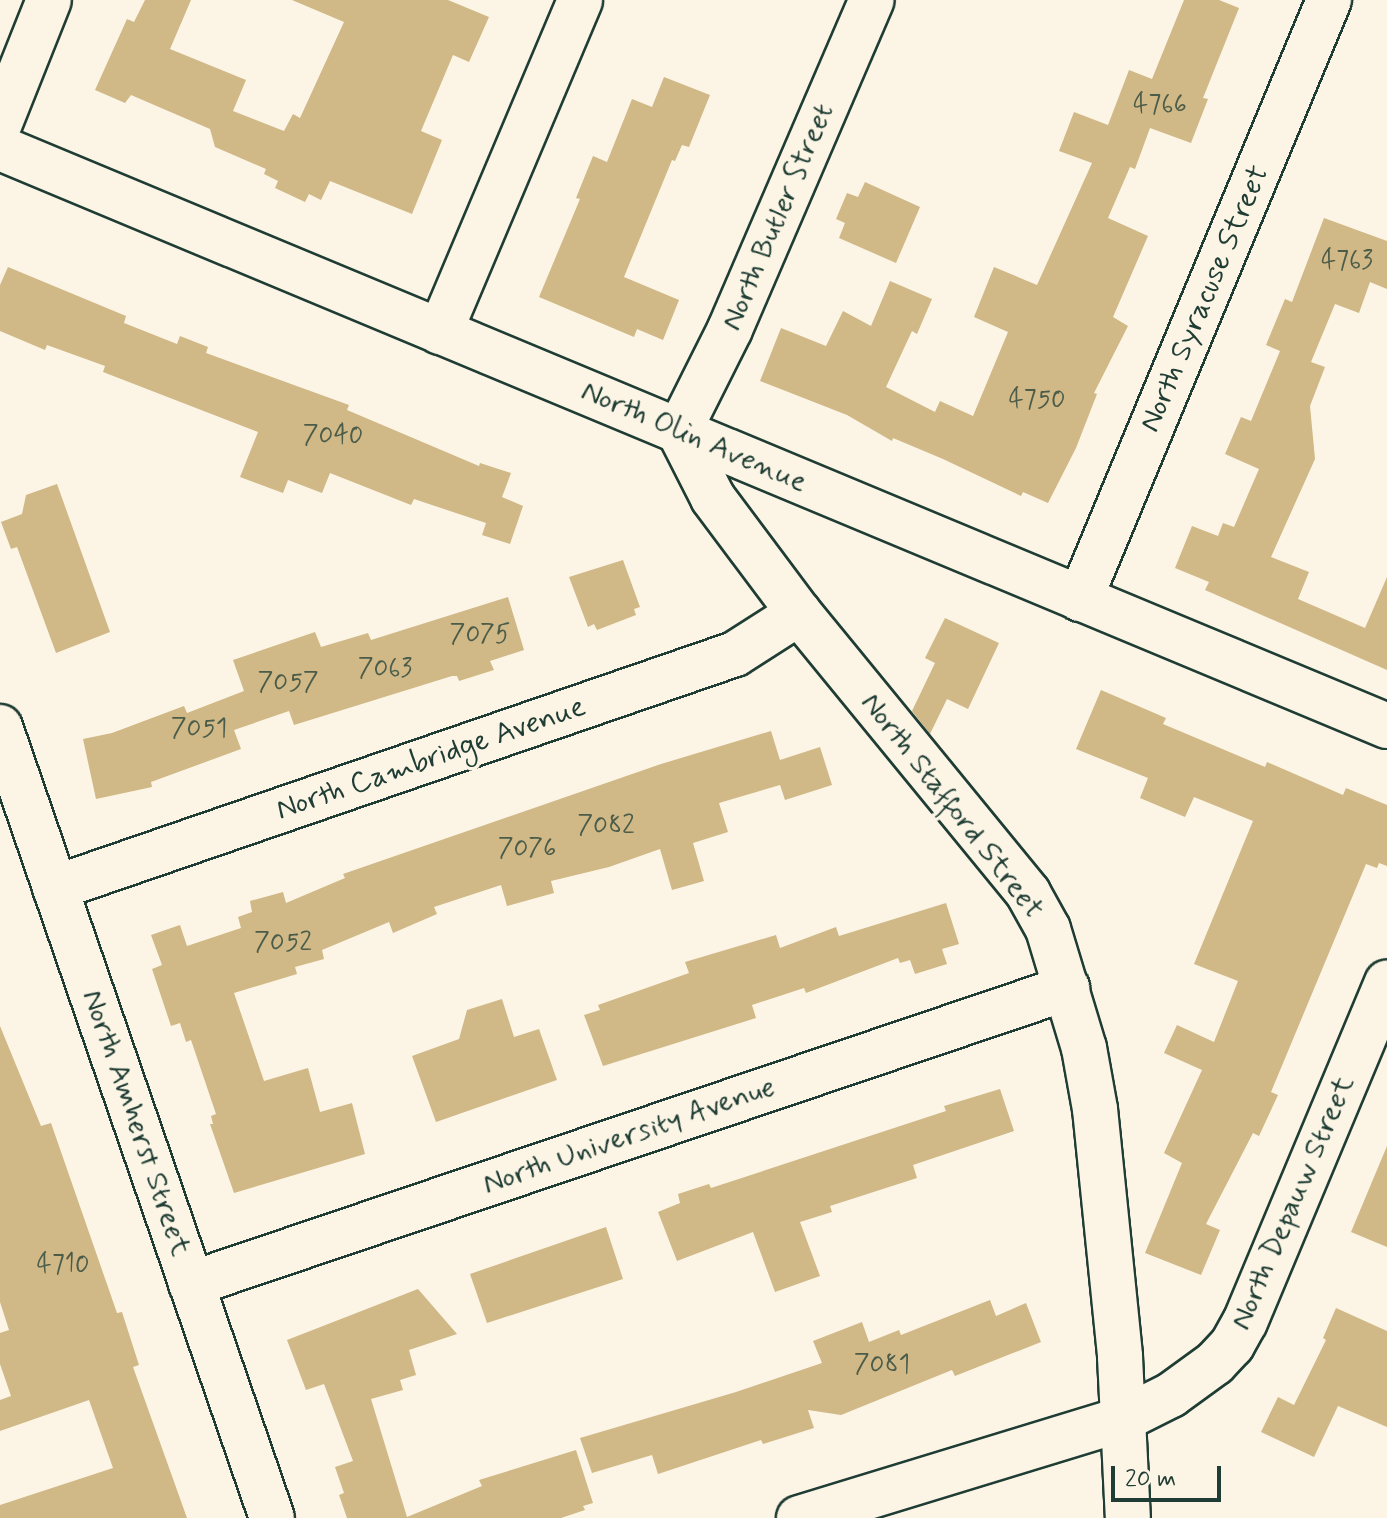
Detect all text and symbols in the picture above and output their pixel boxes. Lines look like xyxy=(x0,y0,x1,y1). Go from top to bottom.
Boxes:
house number: 4766 xyxy=(1133,90,1187,122)
street label: North Butler Street xyxy=(713,96,843,338)
street label: North Syracuse Street xyxy=(1133,161,1277,437)
house number: 4763 xyxy=(1321,246,1373,278)
street label: North Olin Avenue xyxy=(580,375,808,499)
house number: 4750 xyxy=(1008,385,1066,417)
house number: 7040 xyxy=(303,421,363,453)
house number: 7075 xyxy=(450,620,510,652)
house number: 7063 xyxy=(358,654,412,686)
house number: 7057 xyxy=(258,668,318,700)
street label: North Stafford Street xyxy=(853,686,1051,926)
street label: North Cambridge Avenue xyxy=(272,689,590,829)
house number: 7051 xyxy=(171,714,227,746)
house number: 7082 xyxy=(577,811,635,843)
house number: 7076 xyxy=(498,834,556,866)
house number: 7052 xyxy=(254,928,312,960)
street label: North Amherst Street xyxy=(74,985,198,1261)
street label: North University Avenue xyxy=(477,1068,781,1204)
street label: North Depauw Street xyxy=(1223,1071,1363,1335)
house number: 4710 xyxy=(37,1250,89,1282)
house number: 7081 xyxy=(854,1350,910,1382)
scale bar xyxy=(1115,1450,1225,1500)
text: 20 m xyxy=(1125,1464,1176,1495)

